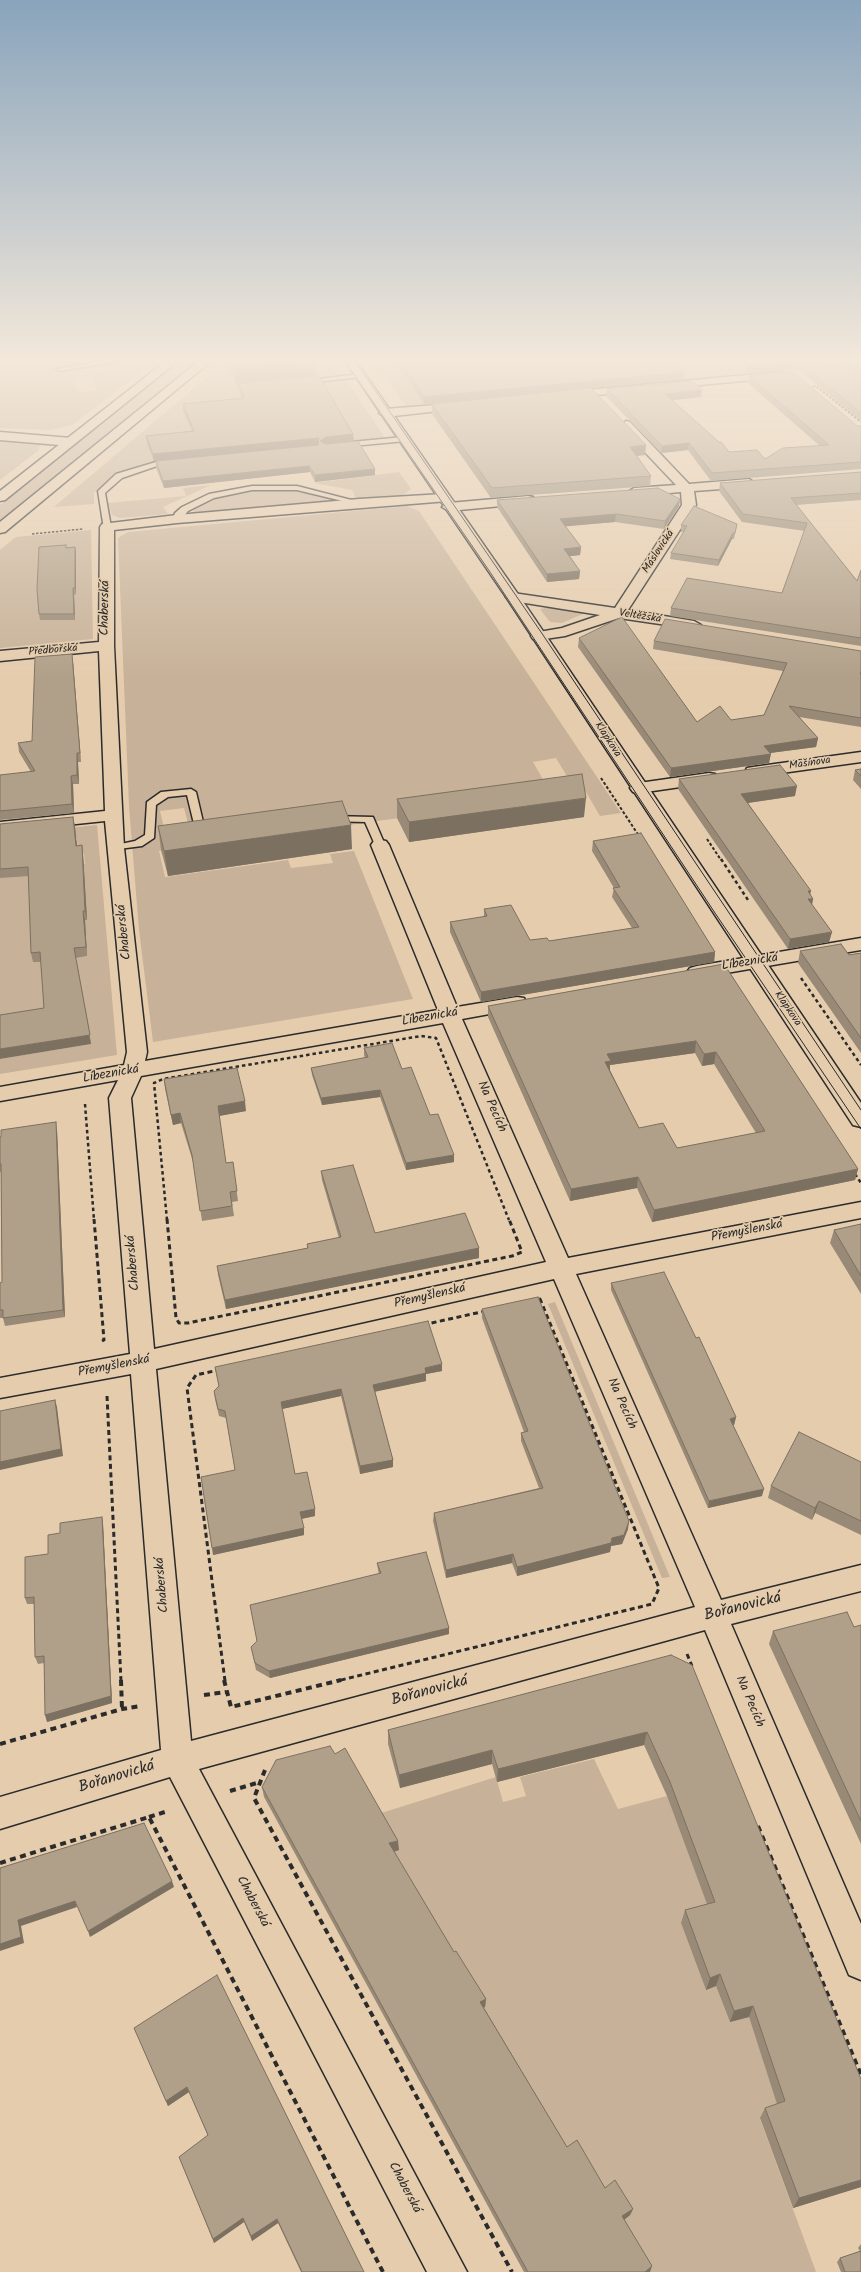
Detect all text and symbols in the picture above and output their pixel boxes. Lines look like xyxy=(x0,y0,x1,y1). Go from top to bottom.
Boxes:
street label: Máslovická xyxy=(640,528,678,576)
street label: Chaberská xyxy=(98,580,114,636)
street label: Veltěžská xyxy=(618,607,662,627)
street label: Předbořská xyxy=(28,642,78,660)
street label: Klapkova xyxy=(591,720,623,760)
street label: Mašínova xyxy=(788,755,832,773)
street label: Chaberská xyxy=(114,904,136,960)
street label: Líbeznická xyxy=(721,951,779,975)
street label: Klapkova xyxy=(770,989,804,1029)
street label: Líbeznická xyxy=(401,1005,459,1031)
street label: Líbeznická xyxy=(82,1062,140,1088)
street label: Na Pecích xyxy=(473,1079,509,1135)
street label: Přemyšlenská xyxy=(710,1217,784,1247)
street label: Chaberská xyxy=(124,1235,144,1291)
street label: Přemyšlenská xyxy=(393,1281,467,1313)
street label: Přemyšlenská xyxy=(77,1352,151,1382)
street label: Na Pecích xyxy=(603,1376,639,1432)
street label: Chaberská xyxy=(153,1557,173,1613)
street label: Bořanovická xyxy=(703,1589,783,1627)
street label: Bořanovická xyxy=(390,1673,470,1711)
street label: Na Pecích xyxy=(731,1674,767,1730)
street label: Bořanovická xyxy=(77,1757,157,1799)
street label: Chaberská xyxy=(232,1874,272,1930)
street label: Chaberská xyxy=(384,2160,424,2216)

